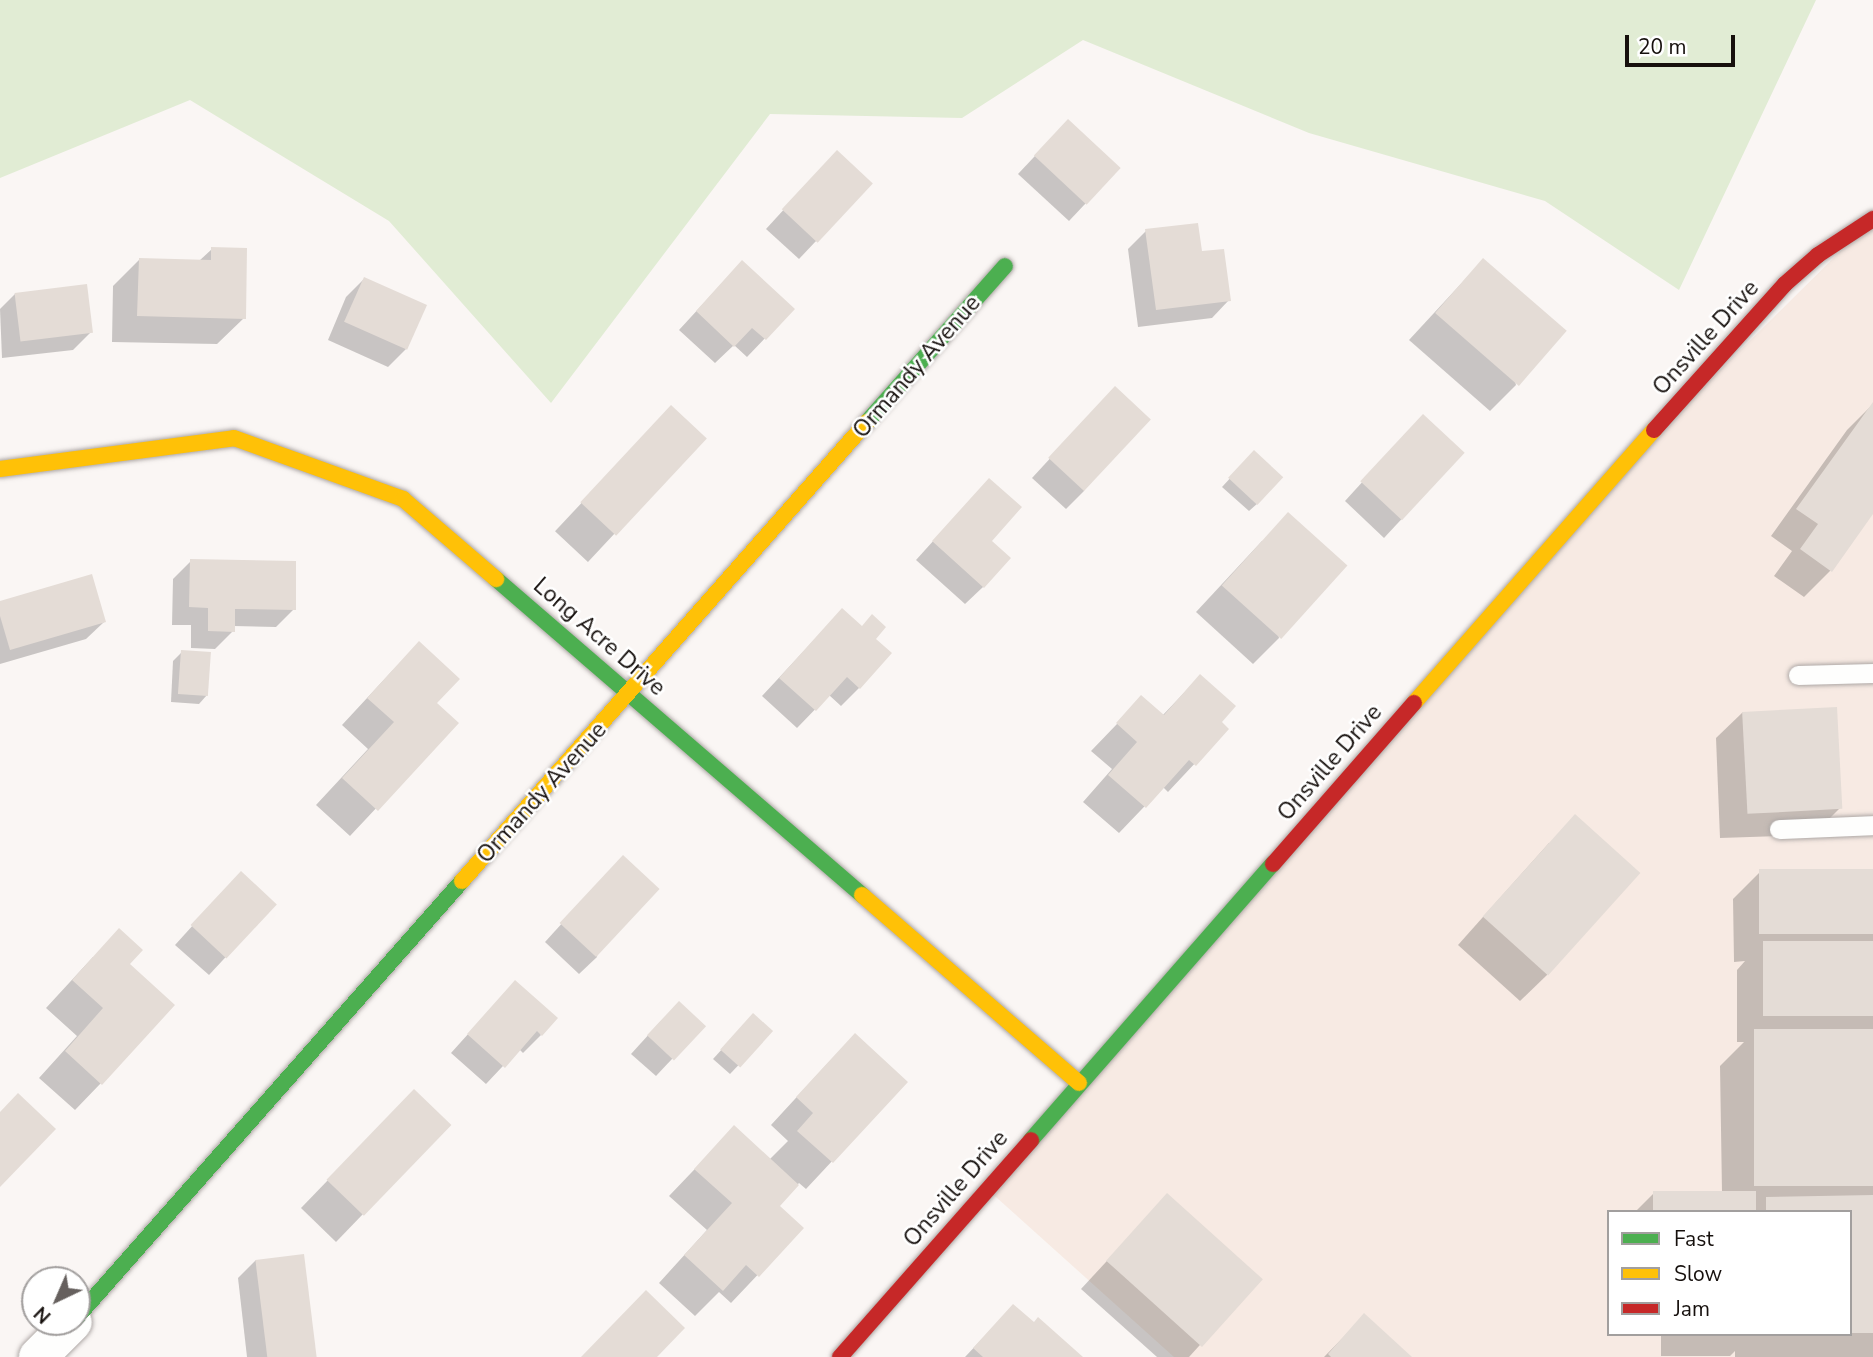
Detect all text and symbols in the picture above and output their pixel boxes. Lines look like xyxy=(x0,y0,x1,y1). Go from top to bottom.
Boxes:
scale bar xyxy=(1628,21,1738,65)
text: 20 m xyxy=(1638,33,1687,61)
street label: Onsville Drive xyxy=(1647,275,1765,401)
street label: Ormandy Avenue xyxy=(847,290,987,444)
street label: Long Acre Drive xyxy=(527,572,671,702)
street label: Onsville Drive xyxy=(1272,699,1388,827)
street label: Ormandy Avenue xyxy=(471,717,613,869)
street label: Onsville Drive xyxy=(898,1125,1014,1253)
legend xyxy=(1607,1210,1852,1336)
text: Fast xyxy=(1674,1225,1714,1253)
text: Slow xyxy=(1674,1260,1722,1288)
north arrow xyxy=(21,1266,91,1336)
text: Jam xyxy=(1674,1295,1710,1323)
text: N xyxy=(29,1300,57,1329)

